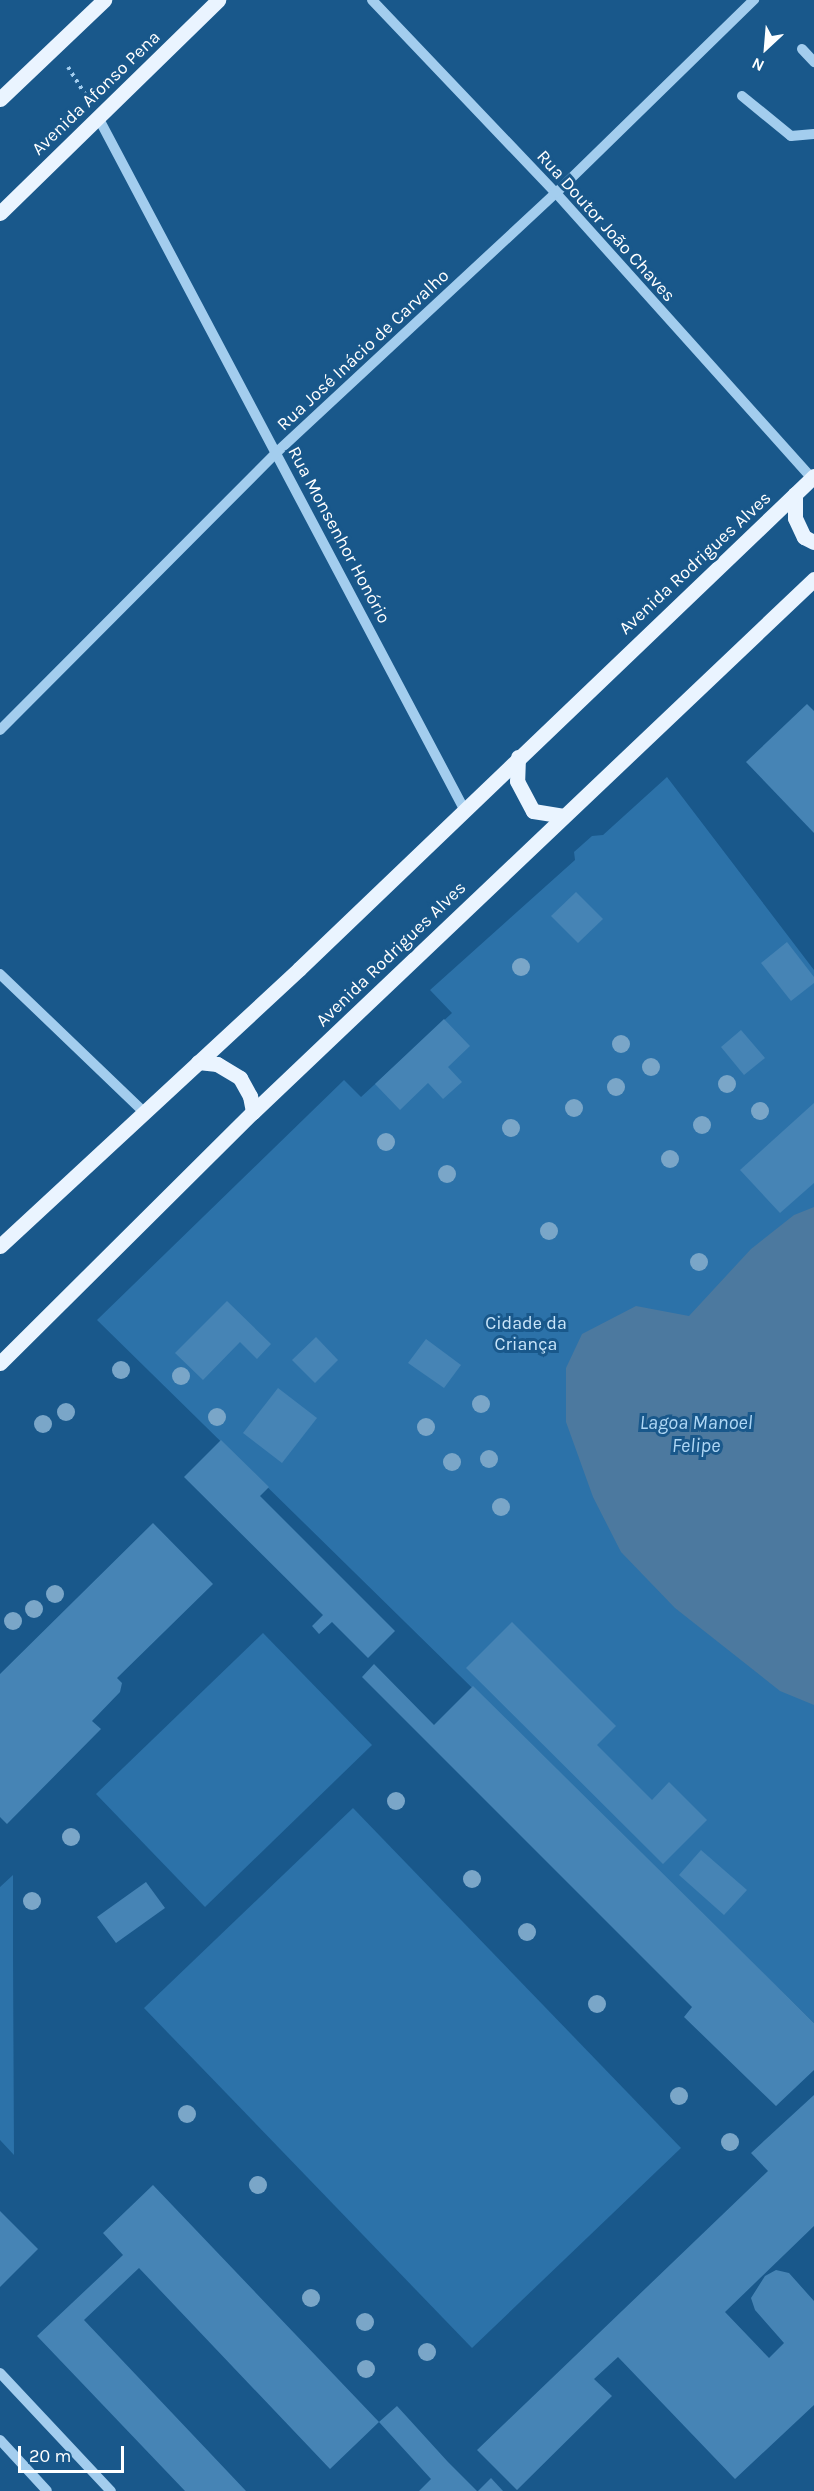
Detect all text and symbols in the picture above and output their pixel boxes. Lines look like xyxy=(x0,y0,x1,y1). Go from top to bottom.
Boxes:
north arrow xyxy=(736,18,796,78)
street label: Avenida Afonso Pena xyxy=(27,26,165,160)
text: N xyxy=(749,54,767,76)
street label: Rua Doutor João Chaves xyxy=(532,146,680,306)
street label: Rua José Inácio de Carvalho xyxy=(273,265,453,435)
street label: Rua Monsenhor Honório xyxy=(283,443,395,627)
street label: Avenida Rodrigues Alves xyxy=(615,487,775,639)
street label: Avenida Rodrigues Alves xyxy=(312,877,470,1031)
park label: Cidade da Criança xyxy=(485,1313,567,1356)
water label: Lagoa Manoel Felipe xyxy=(639,1411,753,1458)
scale bar xyxy=(21,2434,128,2472)
text: 20 m xyxy=(29,2445,71,2467)

